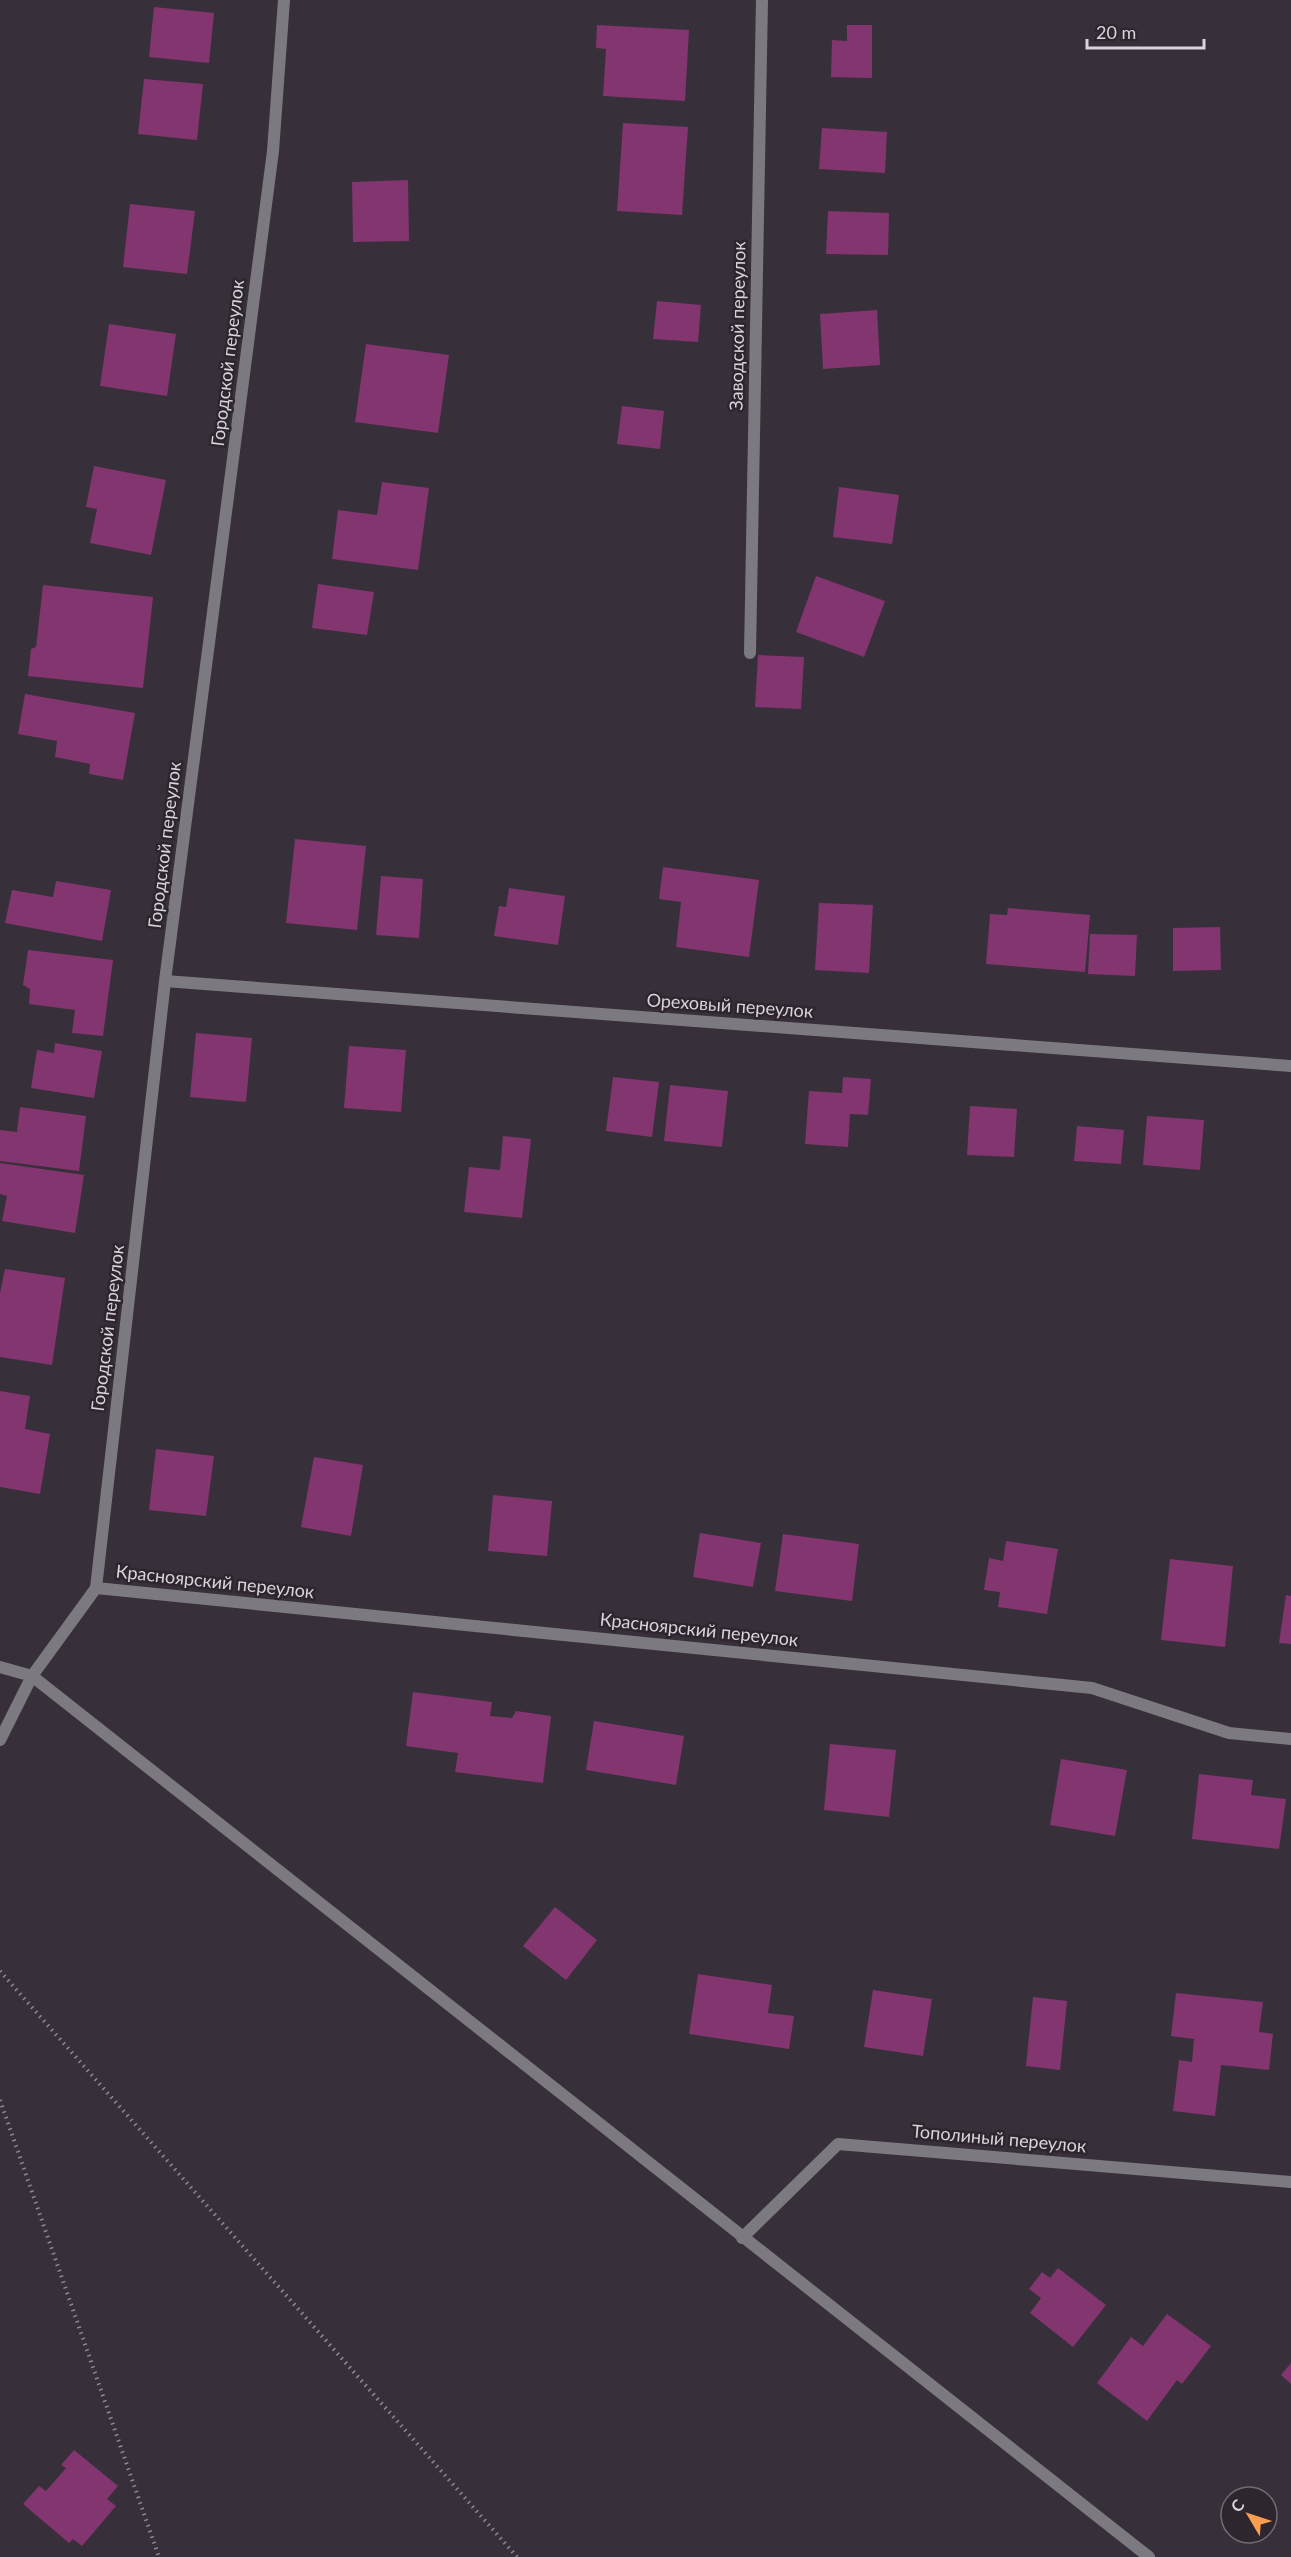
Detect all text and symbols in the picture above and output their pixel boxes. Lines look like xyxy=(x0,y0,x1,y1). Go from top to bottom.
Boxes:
scale bar xyxy=(1087,12,1204,50)
text: 20 m xyxy=(1096,21,1136,43)
street label: Заводской переулок xyxy=(725,241,749,411)
street label: Городской переулок xyxy=(206,278,248,448)
street label: Городской переулок xyxy=(143,760,185,930)
street label: Ореховый переулок xyxy=(646,988,815,1022)
street label: Городской переулок xyxy=(86,1243,128,1413)
street label: Красноярский переулок xyxy=(115,1560,316,1602)
street label: Красноярский переулок xyxy=(599,1608,800,1650)
street label: Тополиный переулок xyxy=(911,2119,1088,2157)
north arrow xyxy=(1219,2485,1279,2545)
text: С xyxy=(1226,2495,1248,2515)

